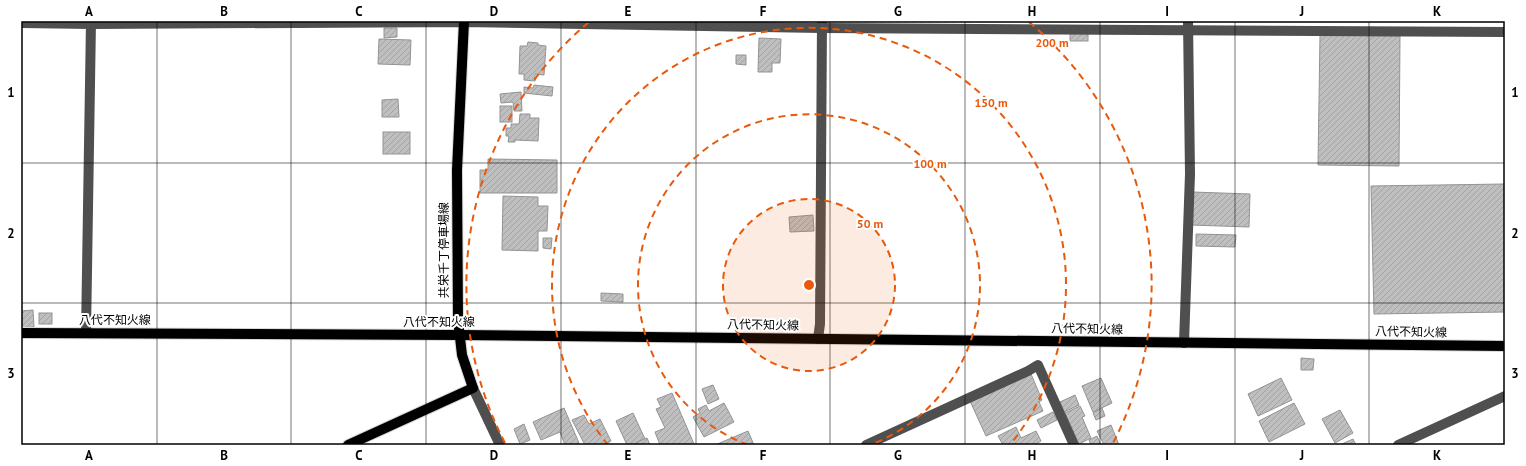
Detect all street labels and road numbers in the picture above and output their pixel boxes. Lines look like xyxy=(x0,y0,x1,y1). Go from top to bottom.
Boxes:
street label: 共栄千丁停車場線 xyxy=(436,202,451,298)
street label: 八代不知火線 xyxy=(79,312,151,327)
street label: 八代不知火線 xyxy=(403,314,475,329)
street label: 八代不知火線 xyxy=(727,316,799,333)
street label: 八代不知火線 xyxy=(1051,320,1123,337)
street label: 八代不知火線 xyxy=(1375,323,1447,340)

